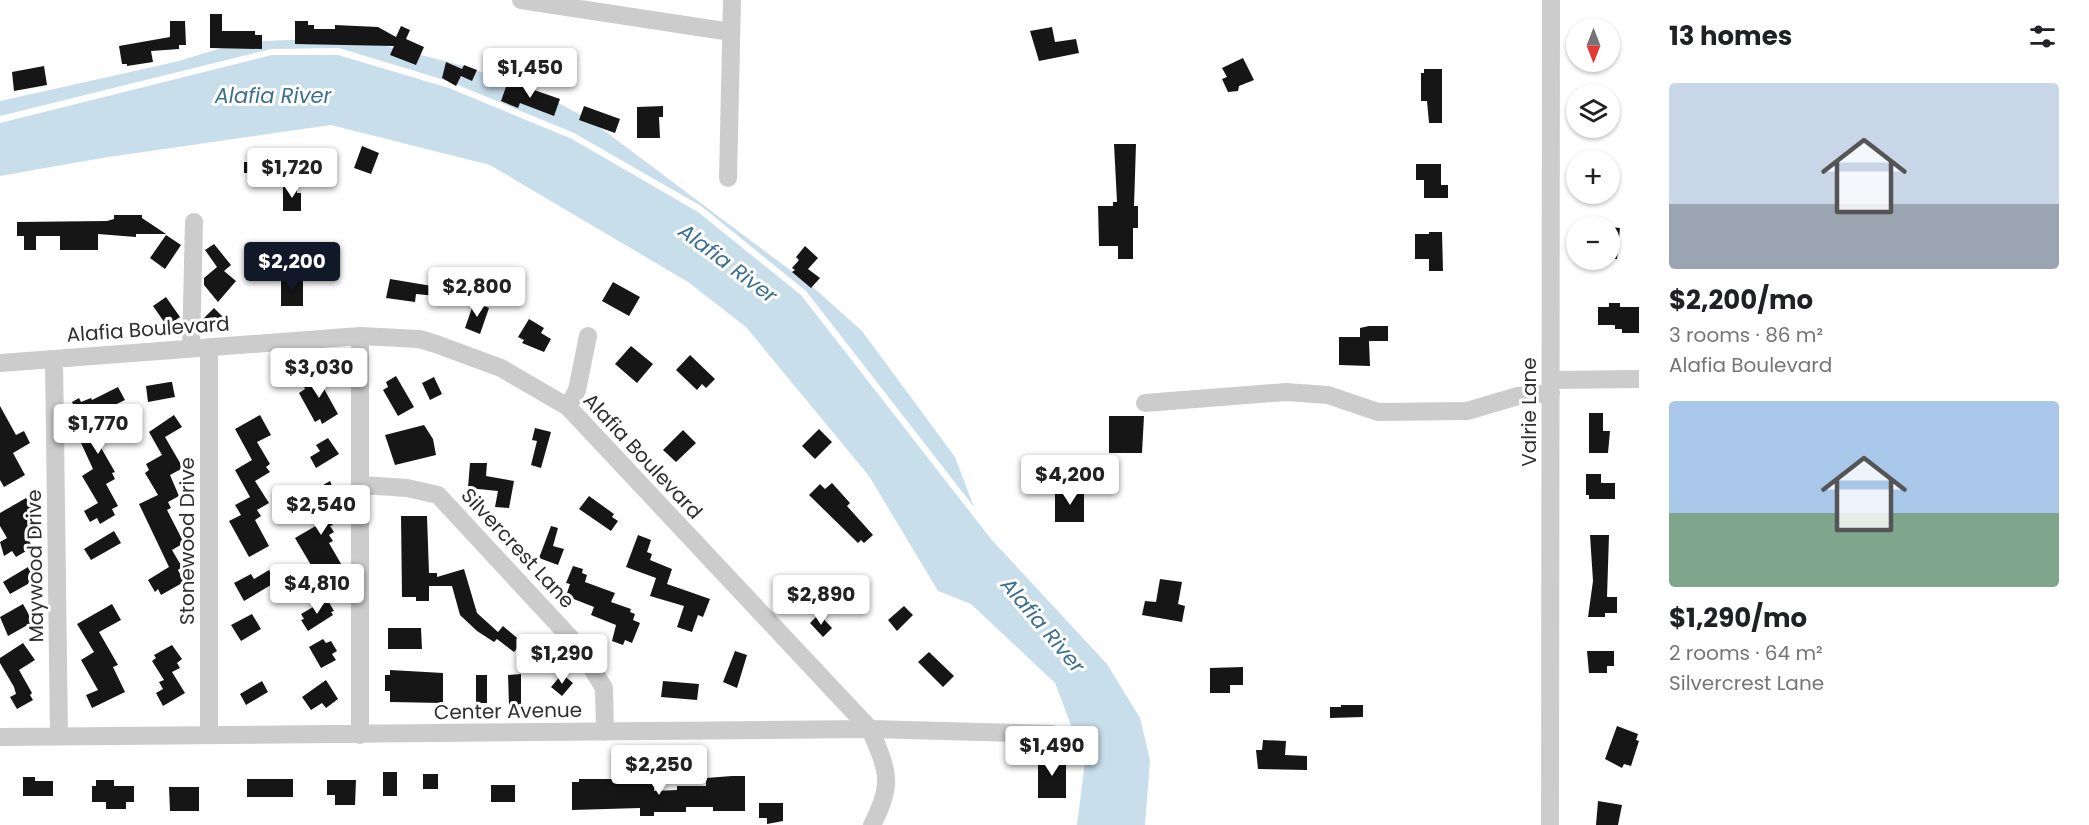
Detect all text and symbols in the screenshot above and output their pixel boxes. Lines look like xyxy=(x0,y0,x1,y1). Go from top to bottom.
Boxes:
north arrow xyxy=(1566,18,1620,72)
map controls xyxy=(1566,18,1620,270)
text: 13 homes xyxy=(1669,18,1792,54)
icon: filters xyxy=(2026,20,2059,53)
pin: $1,450 xyxy=(481,48,579,99)
text: $1,450 xyxy=(497,53,563,81)
water label: Alafia River xyxy=(214,81,332,110)
button: layers xyxy=(1566,84,1620,138)
icon: home xyxy=(1810,122,1918,230)
pin: $1,720 xyxy=(243,148,341,199)
button: + xyxy=(1566,150,1620,204)
text: $1,720 xyxy=(261,153,323,181)
water label: Alafia River xyxy=(672,216,784,310)
button: − xyxy=(1566,216,1620,270)
pin: $2,200 xyxy=(243,242,341,293)
text: $2,200 xyxy=(258,247,326,275)
pin: $2,800 xyxy=(428,267,526,318)
text: $2,800 xyxy=(442,272,512,300)
text: $2,200/mo xyxy=(1669,282,1813,318)
street label: Alafia Boulevard xyxy=(66,309,230,349)
text: 3 rooms · 86 m² xyxy=(1669,321,1823,349)
pin: $3,030 xyxy=(270,348,368,399)
text: Alafia Boulevard xyxy=(1669,351,1832,379)
text: $3,030 xyxy=(284,353,354,381)
street label: Valrie Lane xyxy=(1515,357,1543,467)
street label: Alafia Boulevard xyxy=(577,387,709,525)
pin: $1,770 xyxy=(49,404,147,455)
text: $1,770 xyxy=(68,409,128,437)
icon: home xyxy=(1810,440,1918,548)
pin: $4,200 xyxy=(1021,455,1119,506)
street label: Stonewood Drive xyxy=(173,457,201,625)
text: $4,200 xyxy=(1035,460,1105,488)
street label: Silvercrest Lane xyxy=(455,482,581,614)
pin: $2,540 xyxy=(272,485,370,536)
street label: Maywood Drive xyxy=(20,489,50,643)
text: $2,540 xyxy=(286,490,356,518)
pin: $4,810 xyxy=(268,564,366,615)
text: $4,810 xyxy=(284,569,350,597)
water label: Alafia River xyxy=(994,570,1092,680)
pin: $2,890 xyxy=(772,575,870,626)
text: $2,890 xyxy=(787,580,855,608)
text: $1,290/mo xyxy=(1669,600,1807,636)
pin: $1,290 xyxy=(513,634,611,685)
text: $1,290 xyxy=(530,639,594,667)
text: 2 rooms · 64 m² xyxy=(1669,639,1823,667)
text: Silvercrest Lane xyxy=(1669,669,1824,697)
street label: Center Avenue xyxy=(434,696,582,726)
pin: $1,490 xyxy=(1003,726,1101,777)
text: $1,490 xyxy=(1019,731,1085,759)
pin: $2,250 xyxy=(610,745,708,796)
text: $2,250 xyxy=(625,750,693,778)

